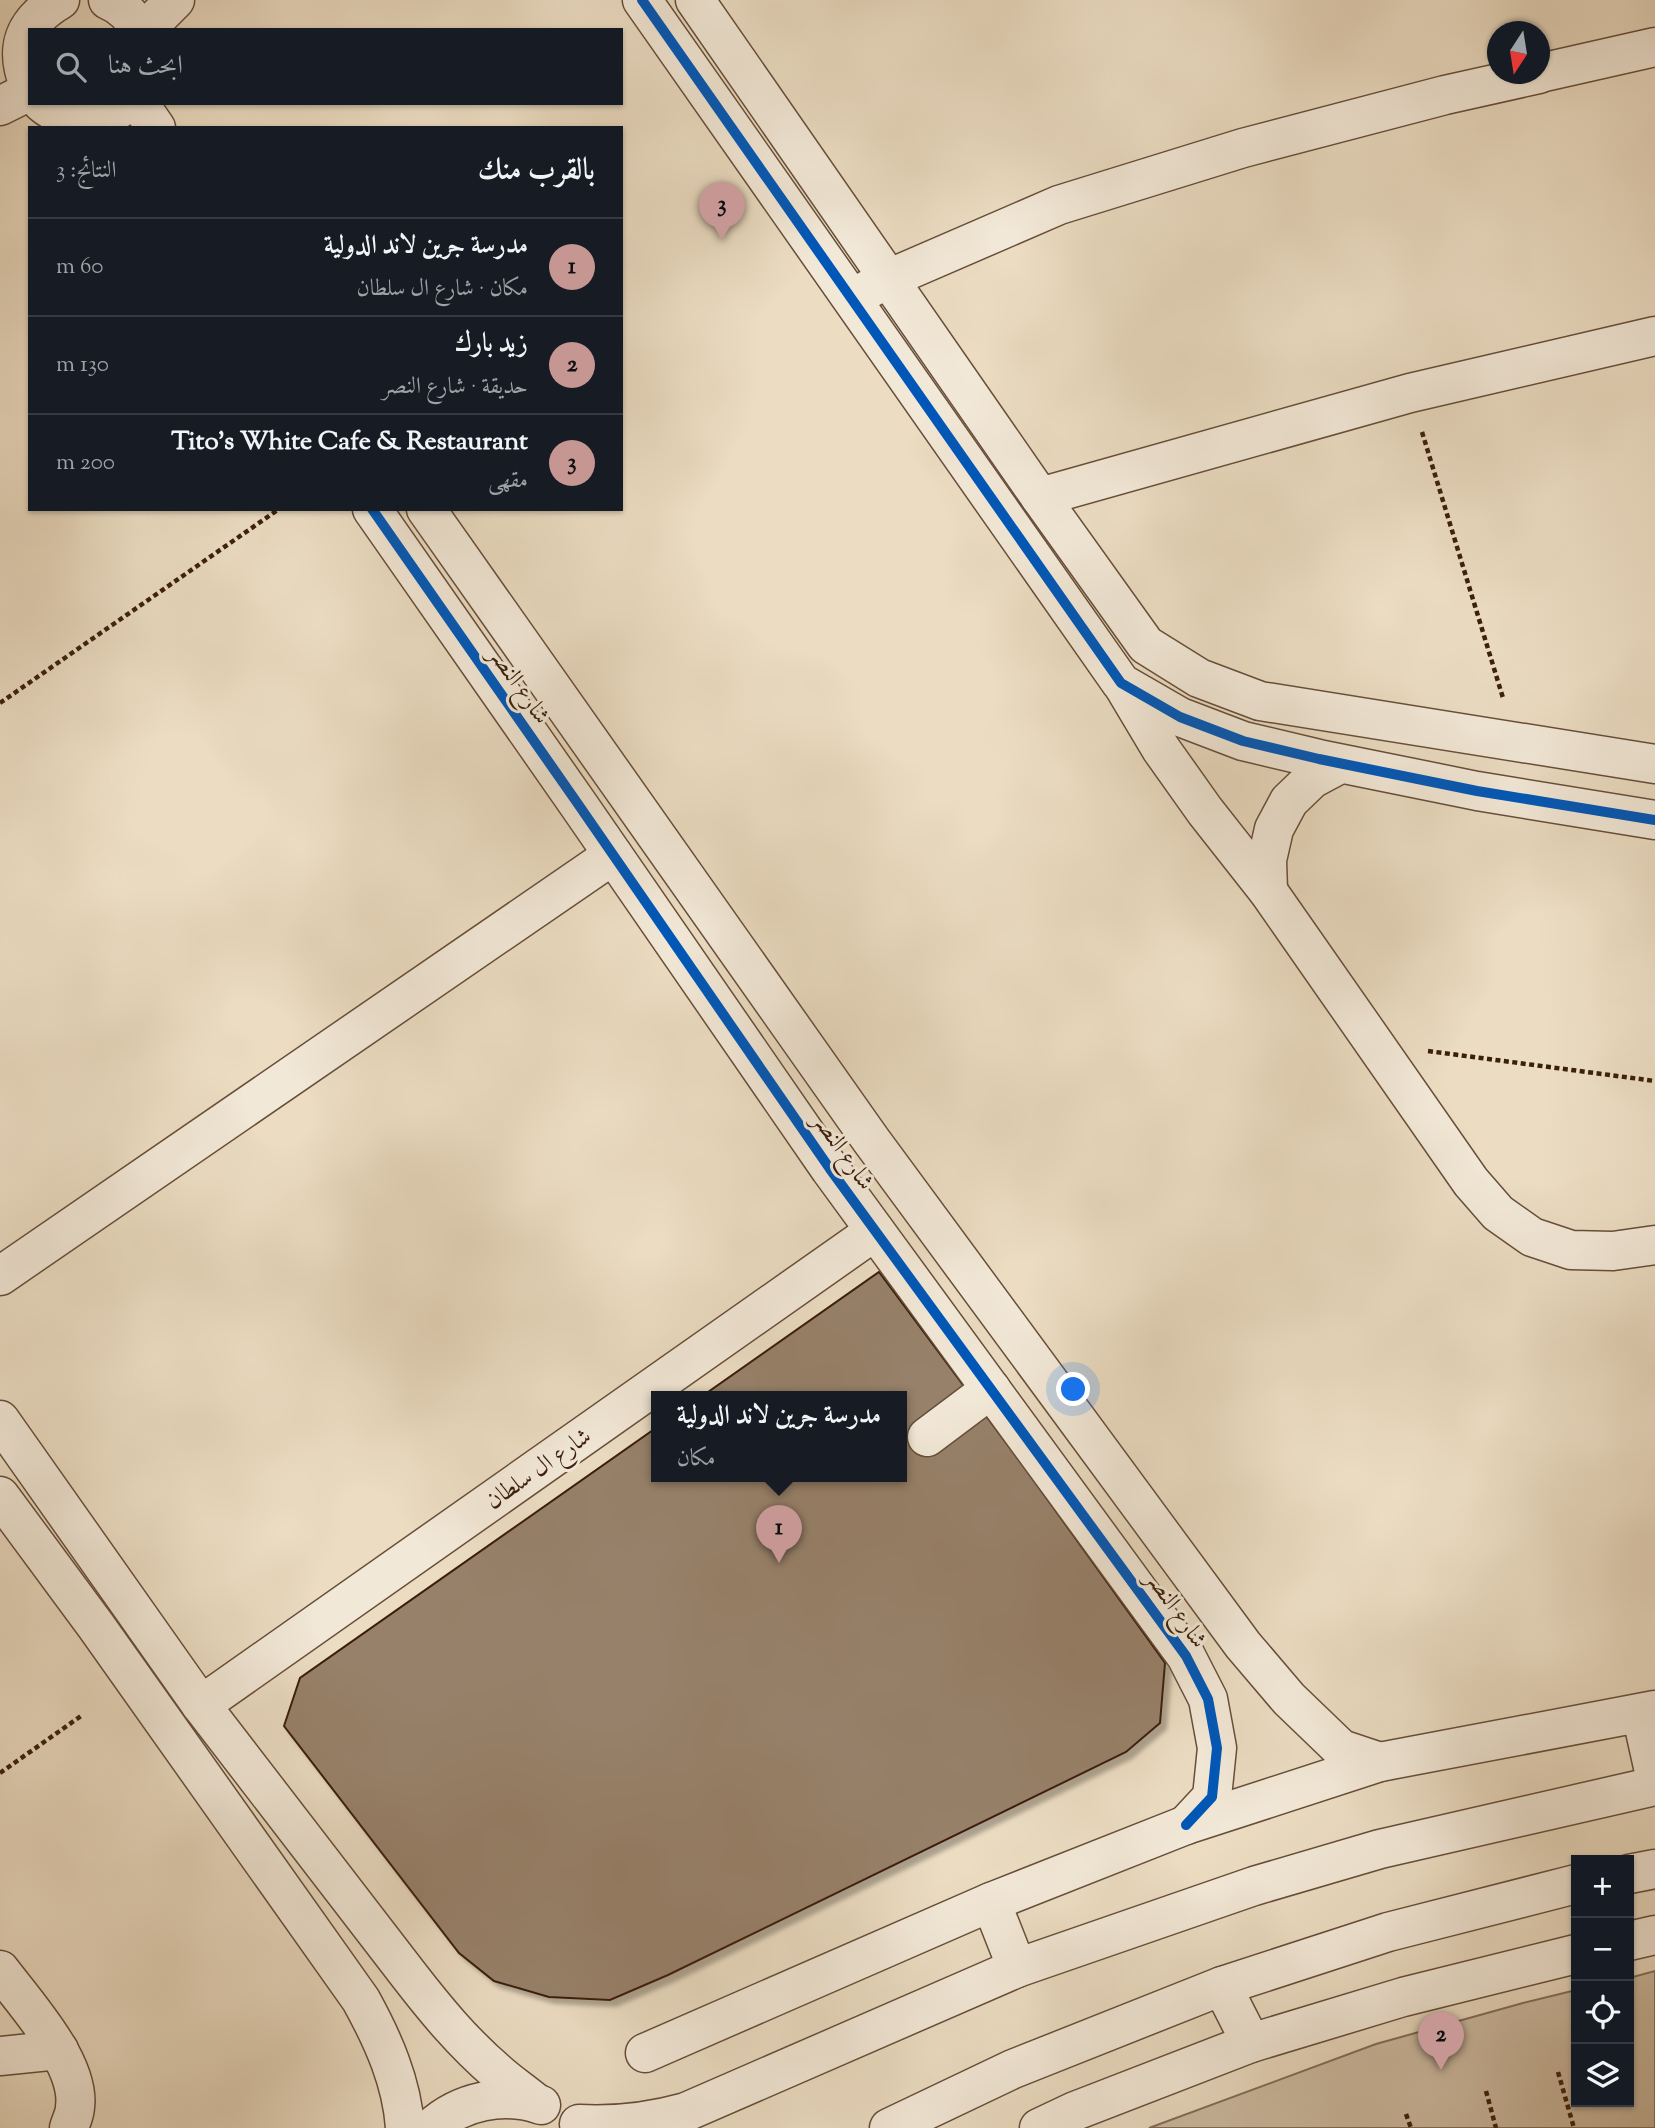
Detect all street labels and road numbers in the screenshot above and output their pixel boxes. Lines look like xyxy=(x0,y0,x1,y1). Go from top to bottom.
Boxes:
street label: شارع النصر xyxy=(477,638,557,732)
street label: شارع النصر xyxy=(801,1104,881,1198)
street label: شارع ال سلطان xyxy=(479,1421,600,1519)
street label: شارع النصر xyxy=(1134,1562,1214,1656)

